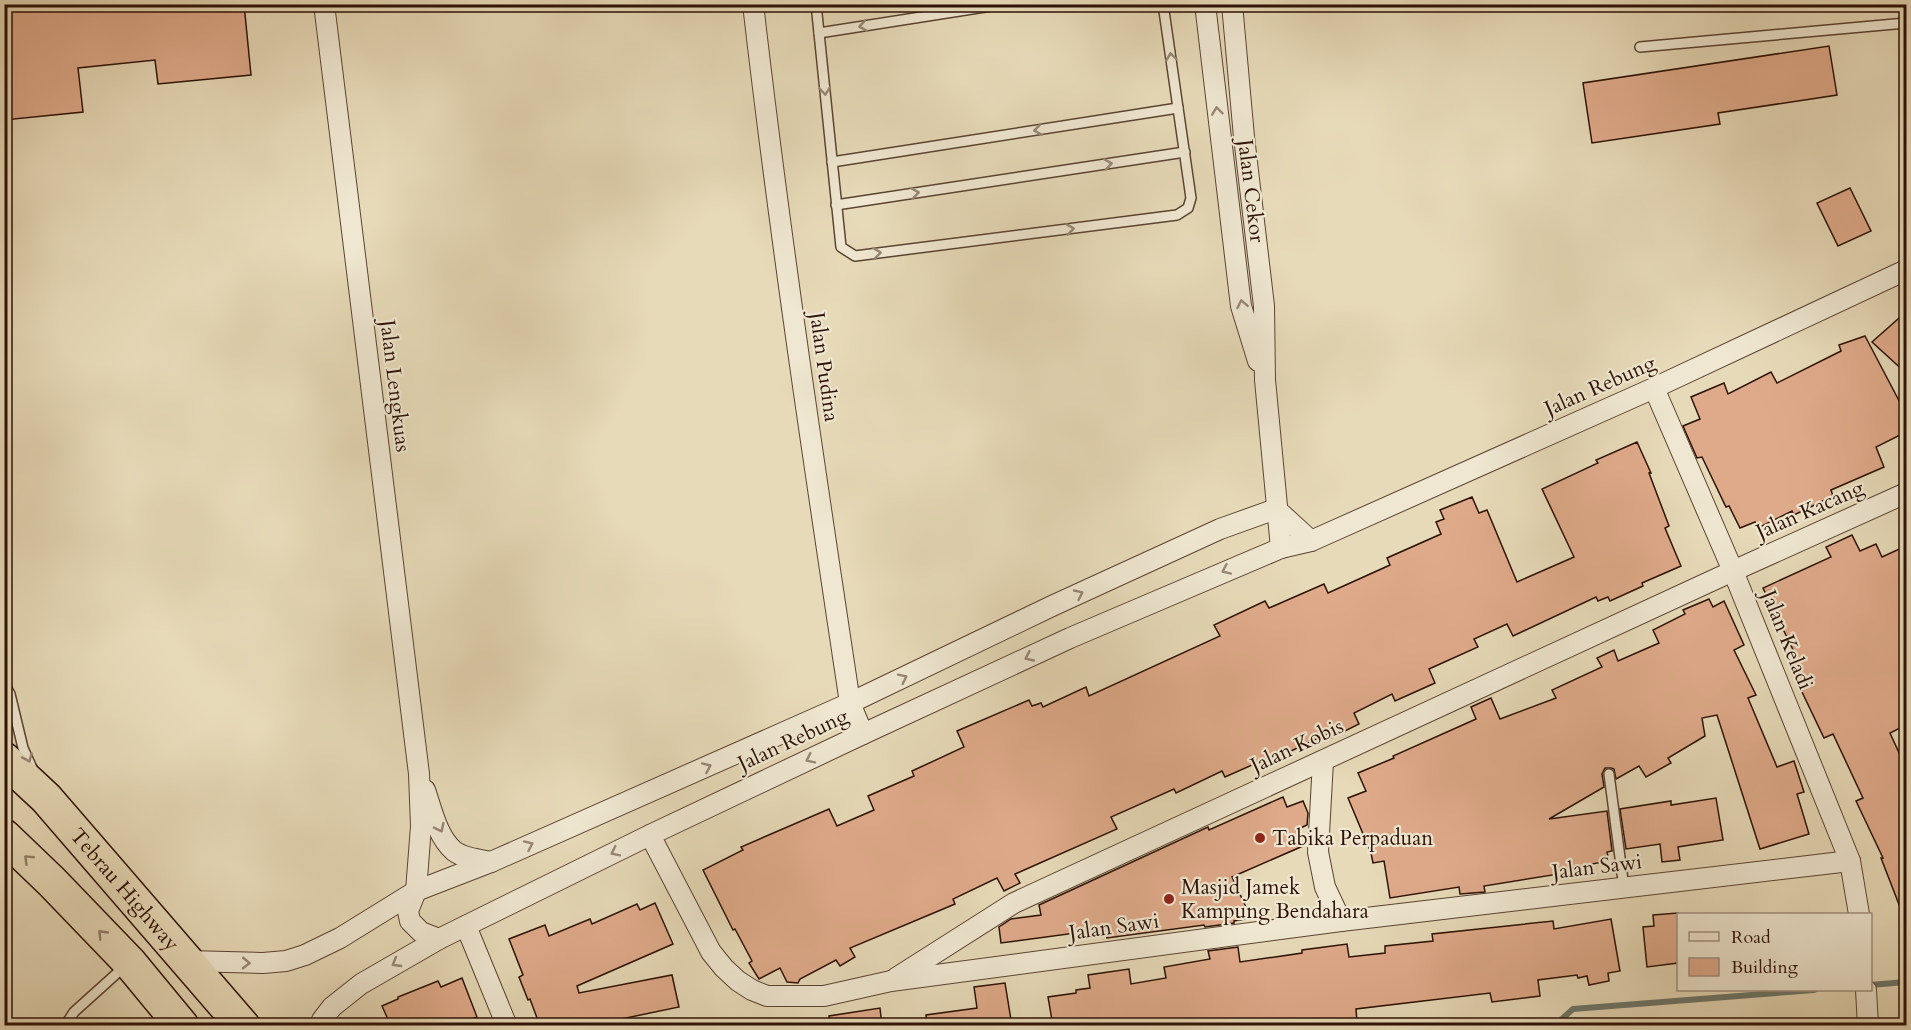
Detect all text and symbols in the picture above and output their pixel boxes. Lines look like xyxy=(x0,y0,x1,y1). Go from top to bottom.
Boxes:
one-way arrow xyxy=(858,20,867,32)
one-way arrow xyxy=(1165,52,1177,61)
one-way arrow xyxy=(818,87,831,96)
one-way arrow xyxy=(1212,106,1224,115)
one-way arrow xyxy=(1033,123,1043,136)
street label: Jalan Cekor xyxy=(1230,135,1272,245)
one-way arrow xyxy=(1103,159,1112,171)
one-way arrow xyxy=(910,188,919,200)
one-way arrow xyxy=(1066,223,1075,236)
one-way arrow xyxy=(872,248,881,260)
one-way arrow xyxy=(1236,300,1249,310)
street label: Jalan Pudina xyxy=(802,307,846,424)
street label: Jalan Lengkuas xyxy=(372,315,417,454)
street label: Jalan Rebung xyxy=(1537,349,1660,425)
street label: Jalan Kacang xyxy=(1749,473,1869,548)
one-way arrow xyxy=(1222,563,1233,575)
street label: Jalan Keladi xyxy=(1753,583,1820,694)
one-way arrow xyxy=(1073,589,1084,601)
one-way arrow xyxy=(1024,650,1035,662)
one-way arrow xyxy=(897,673,908,685)
street label: Jalan Rebung xyxy=(730,702,853,780)
street label: Jalan Kobis xyxy=(1243,712,1348,781)
one-way arrow xyxy=(806,751,817,763)
one-way arrow xyxy=(20,752,32,763)
one-way arrow xyxy=(701,762,712,774)
street label: Tebrau Highway xyxy=(64,822,186,957)
one-way arrow xyxy=(432,822,444,833)
place label: Tabika Perpaduan xyxy=(1272,824,1433,853)
marker: Tabika Perpaduan xyxy=(1253,831,1267,845)
one-way arrow xyxy=(522,840,533,852)
one-way arrow xyxy=(611,845,622,857)
street label: Jalan Sawi xyxy=(1547,847,1644,887)
one-way arrow xyxy=(25,855,35,866)
place label: Masjid Jamek Kampung Bendahara xyxy=(1181,873,1369,926)
marker: Masjid Jamek Kampung Bendahara xyxy=(1162,892,1176,906)
street label: Jalan Sawi xyxy=(1064,906,1161,948)
legend xyxy=(1677,913,1872,991)
text: Road xyxy=(1731,925,1771,950)
one-way arrow xyxy=(98,930,109,941)
text: Building xyxy=(1731,955,1799,980)
one-way arrow xyxy=(392,956,402,968)
one-way arrow xyxy=(242,957,251,969)

